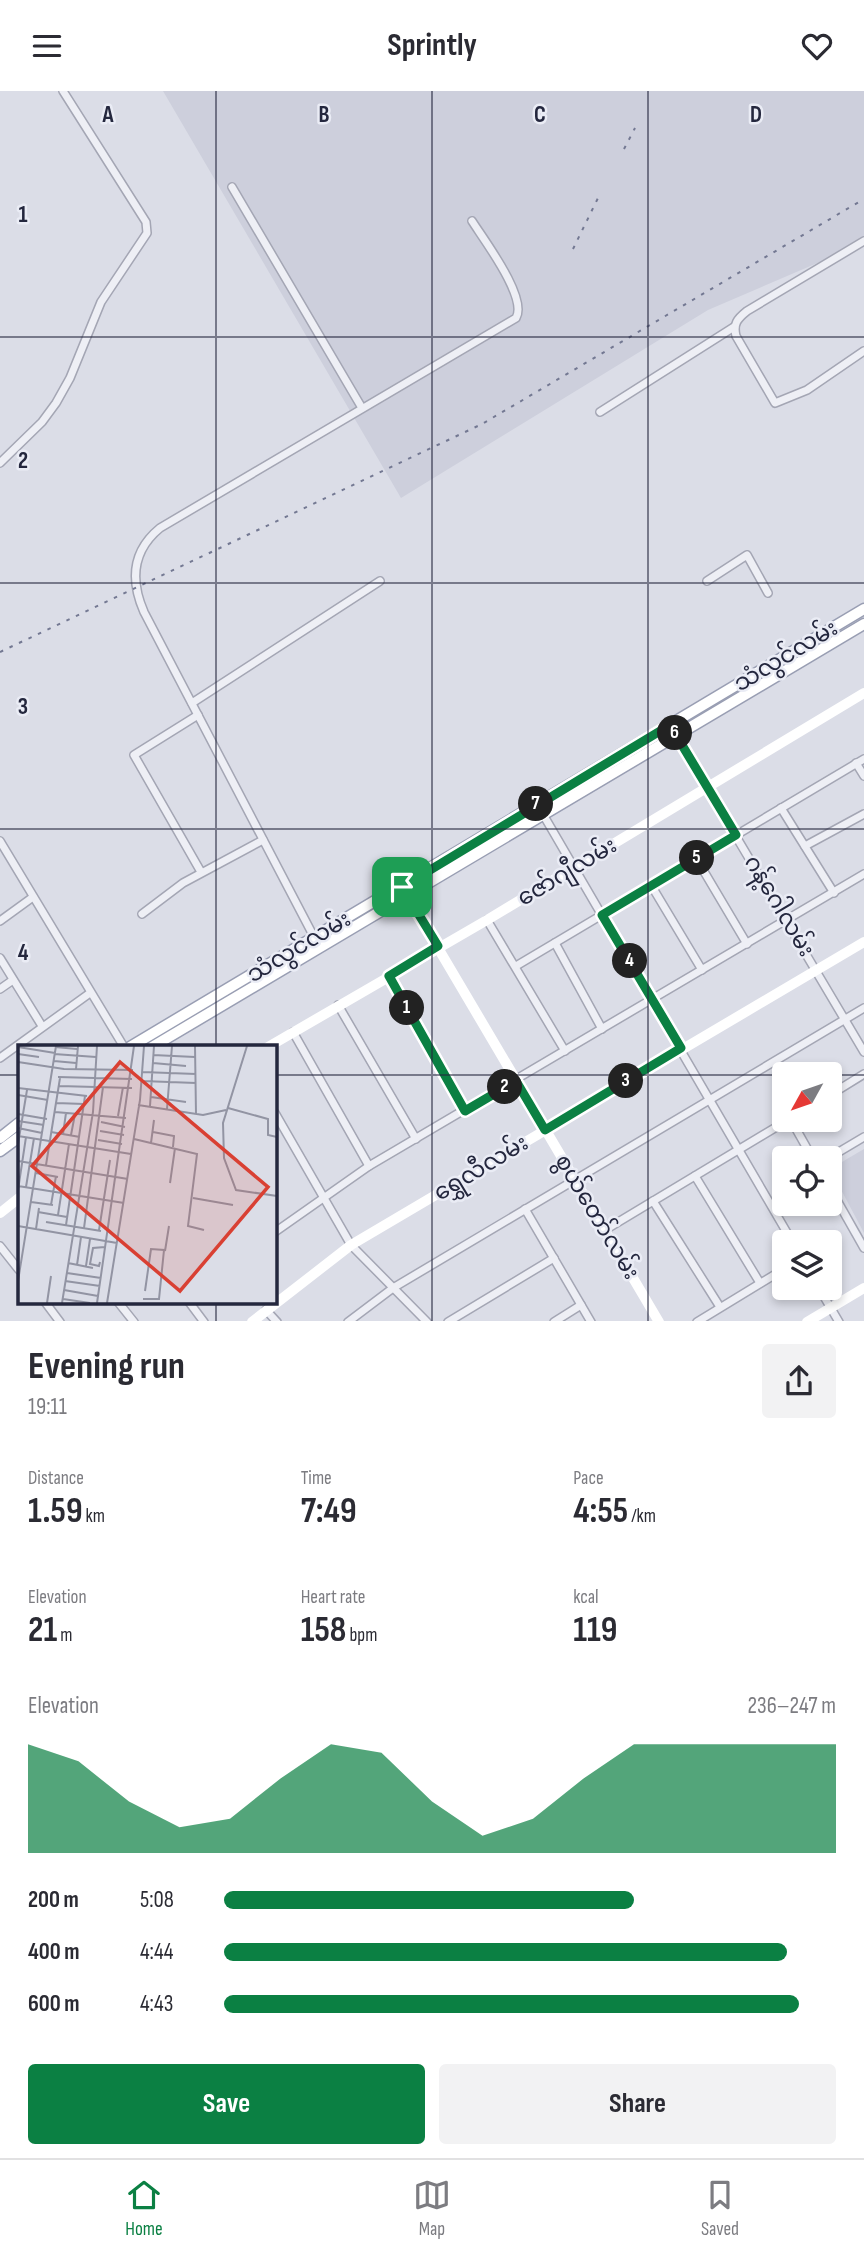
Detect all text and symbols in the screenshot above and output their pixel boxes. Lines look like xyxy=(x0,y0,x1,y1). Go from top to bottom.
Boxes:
text: Sprintly xyxy=(387,26,477,65)
icon: menu xyxy=(28,27,66,65)
icon: heart xyxy=(798,27,836,65)
text: A xyxy=(102,101,115,129)
text: B xyxy=(319,101,330,129)
text: C xyxy=(534,101,546,129)
text: D xyxy=(750,101,762,129)
text: 1 xyxy=(18,201,28,229)
text: 2 xyxy=(18,447,28,475)
street label: သံလွင်လမ်း xyxy=(727,612,845,700)
text: 3 xyxy=(18,693,28,721)
pin: 6 xyxy=(658,715,692,751)
text: 6 xyxy=(670,721,679,744)
pin: 7 xyxy=(518,787,554,821)
text: 7 xyxy=(531,792,540,815)
street label: ဇော်ဂျီလမ်း xyxy=(511,829,624,916)
pin: 5 xyxy=(680,841,714,875)
text: 5 xyxy=(692,846,701,869)
street label: ဂန့်ဂေါလမ်း xyxy=(734,849,823,964)
pin xyxy=(372,857,432,917)
icon: arrive xyxy=(383,868,421,906)
street label: သံလွင်လမ်း xyxy=(240,903,358,991)
text: 4 xyxy=(18,939,29,967)
pin: 4 xyxy=(612,943,648,979)
text: 4 xyxy=(625,949,634,972)
pin: 1 xyxy=(390,991,424,1025)
text: 1 xyxy=(403,996,410,1019)
inset map xyxy=(18,1045,276,1304)
north arrow xyxy=(772,1062,842,1132)
map controls xyxy=(772,1062,842,1300)
pin: 3 xyxy=(608,1063,644,1098)
pin: 2 xyxy=(488,1069,522,1105)
text: 3 xyxy=(621,1069,630,1092)
text: 2 xyxy=(500,1075,509,1098)
street label: ရွှေလီလမ်း xyxy=(427,1126,535,1211)
button: locate xyxy=(772,1146,842,1216)
street label: စွယ်တော်လမ်း xyxy=(546,1148,648,1286)
button: layers xyxy=(772,1230,842,1300)
text: Evening run xyxy=(28,1344,185,1389)
button: share xyxy=(762,1344,836,1418)
text: 19:11 xyxy=(28,1393,67,1421)
text: Distance xyxy=(28,1467,84,1490)
text: Time xyxy=(301,1467,332,1490)
text: Pace xyxy=(573,1467,604,1490)
text: 1.59 xyxy=(28,1490,83,1533)
text: 7:49 xyxy=(301,1490,356,1533)
text: 4:55 xyxy=(573,1490,628,1533)
text: km xyxy=(83,1505,105,1528)
text: /km xyxy=(628,1505,656,1528)
text: Elevation xyxy=(28,1586,87,1609)
text: Heart rate xyxy=(301,1586,366,1609)
text: kcal xyxy=(573,1586,598,1609)
text: 21 xyxy=(28,1609,57,1652)
text: 158 xyxy=(301,1609,346,1652)
text: 119 xyxy=(573,1609,617,1652)
text: m xyxy=(57,1624,72,1647)
text: bpm xyxy=(346,1624,377,1647)
text: Elevation xyxy=(28,1692,99,1720)
text: 236–247 m xyxy=(748,1692,836,1720)
text: 200 m xyxy=(28,1886,79,1914)
text: 5:08 xyxy=(140,1886,174,1914)
text: 400 m xyxy=(28,1938,79,1966)
text: 4:44 xyxy=(140,1938,173,1966)
text: 600 m xyxy=(28,1990,80,2018)
text: 4:43 xyxy=(140,1990,173,2018)
button: Save xyxy=(28,2064,425,2144)
button: Share xyxy=(439,2064,836,2144)
tab: Home xyxy=(125,2176,163,2241)
tab: Map xyxy=(413,2176,451,2241)
tab: Saved xyxy=(701,2176,739,2241)

